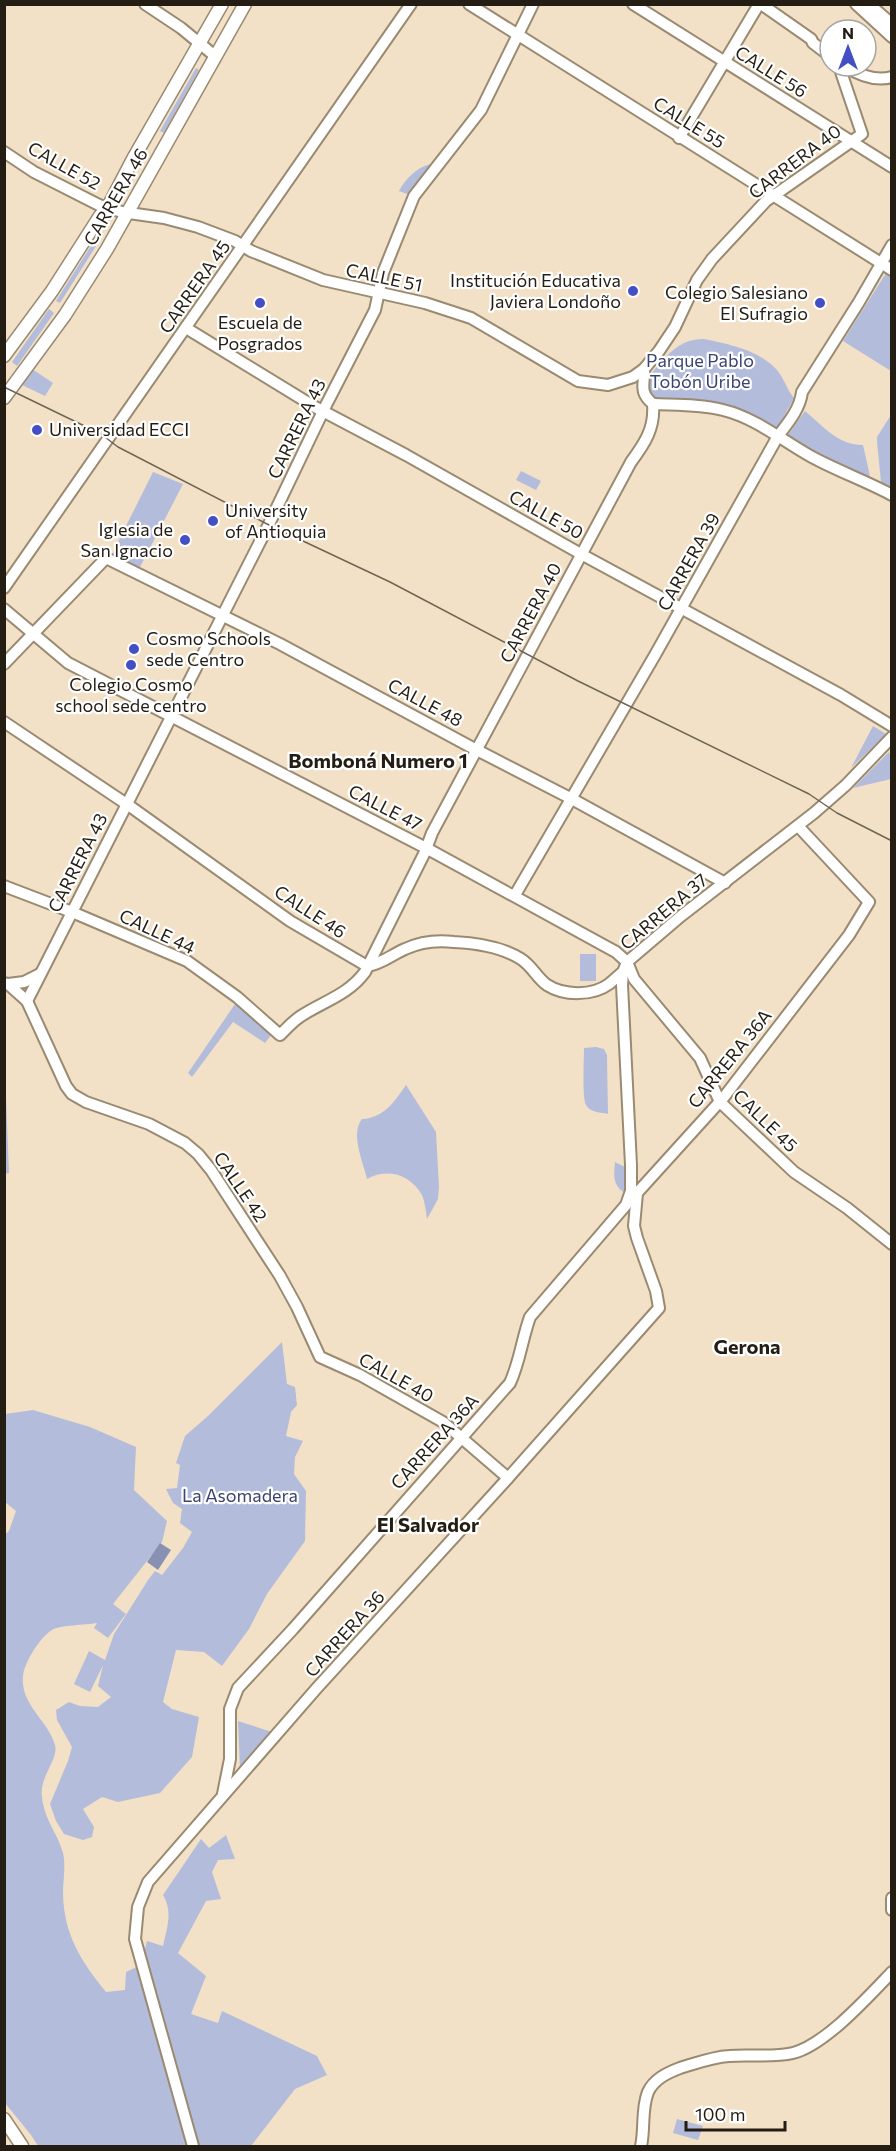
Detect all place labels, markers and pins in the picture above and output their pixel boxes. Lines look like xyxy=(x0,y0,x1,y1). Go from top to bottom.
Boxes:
place label: Institución Educativa Javiera Londoño xyxy=(450,269,621,312)
place label: Colegio Salesiano El Sufragio xyxy=(665,281,808,324)
marker: Institución Educativa Javiera Londoño xyxy=(626,284,640,298)
marker: Escuela de Posgrados xyxy=(253,296,267,310)
marker: Colegio Salesiano El Sufragio xyxy=(813,296,827,310)
place label: Escuela de Posgrados xyxy=(217,311,303,354)
place label: Universidad ECCI xyxy=(49,418,189,440)
marker: Universidad ECCI xyxy=(30,423,44,437)
place label: University of Antioquia xyxy=(225,499,326,542)
marker: University of Antioquia xyxy=(206,514,220,528)
place label: Iglesia de San Ignacio xyxy=(80,518,173,561)
marker: Iglesia de San Ignacio xyxy=(178,533,192,547)
place label: Cosmo Schools sede Centro xyxy=(146,627,271,670)
marker: Cosmo Schools sede Centro xyxy=(127,642,141,656)
marker: Colegio Cosmo school sede centro xyxy=(124,658,138,672)
place label: Colegio Cosmo school sede centro xyxy=(55,673,207,716)

